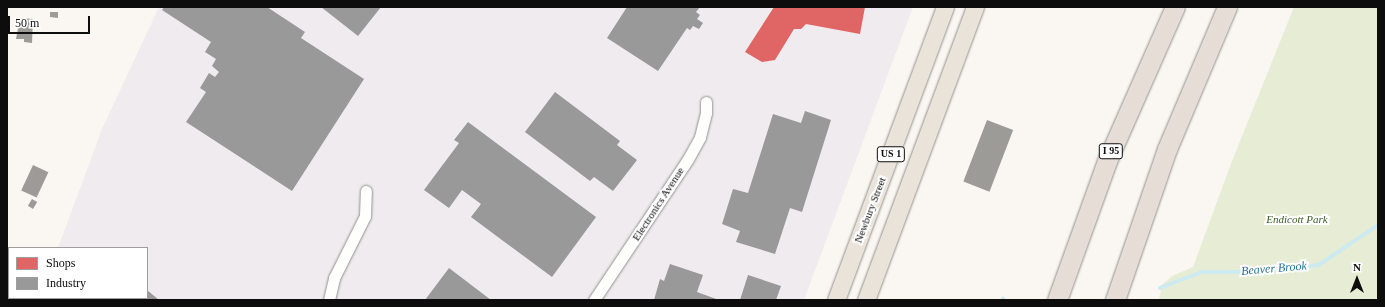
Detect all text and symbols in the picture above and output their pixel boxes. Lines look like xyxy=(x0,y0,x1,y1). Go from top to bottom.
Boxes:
scale bar xyxy=(10,8,92,34)
text: 50 m xyxy=(15,16,39,30)
road number: I 95 xyxy=(1098,143,1124,159)
road number: US 1 xyxy=(876,146,906,162)
street label: Electronics Avenue xyxy=(629,165,687,243)
street label: Newbury Street xyxy=(851,175,889,245)
park label: Endicott Park xyxy=(1266,212,1328,226)
legend xyxy=(8,247,148,299)
text: Shops xyxy=(46,256,75,270)
water label: Beaver Brook xyxy=(1241,259,1307,279)
north arrow xyxy=(1337,259,1377,299)
text: N xyxy=(1353,261,1361,273)
text: Industry xyxy=(46,276,86,290)

